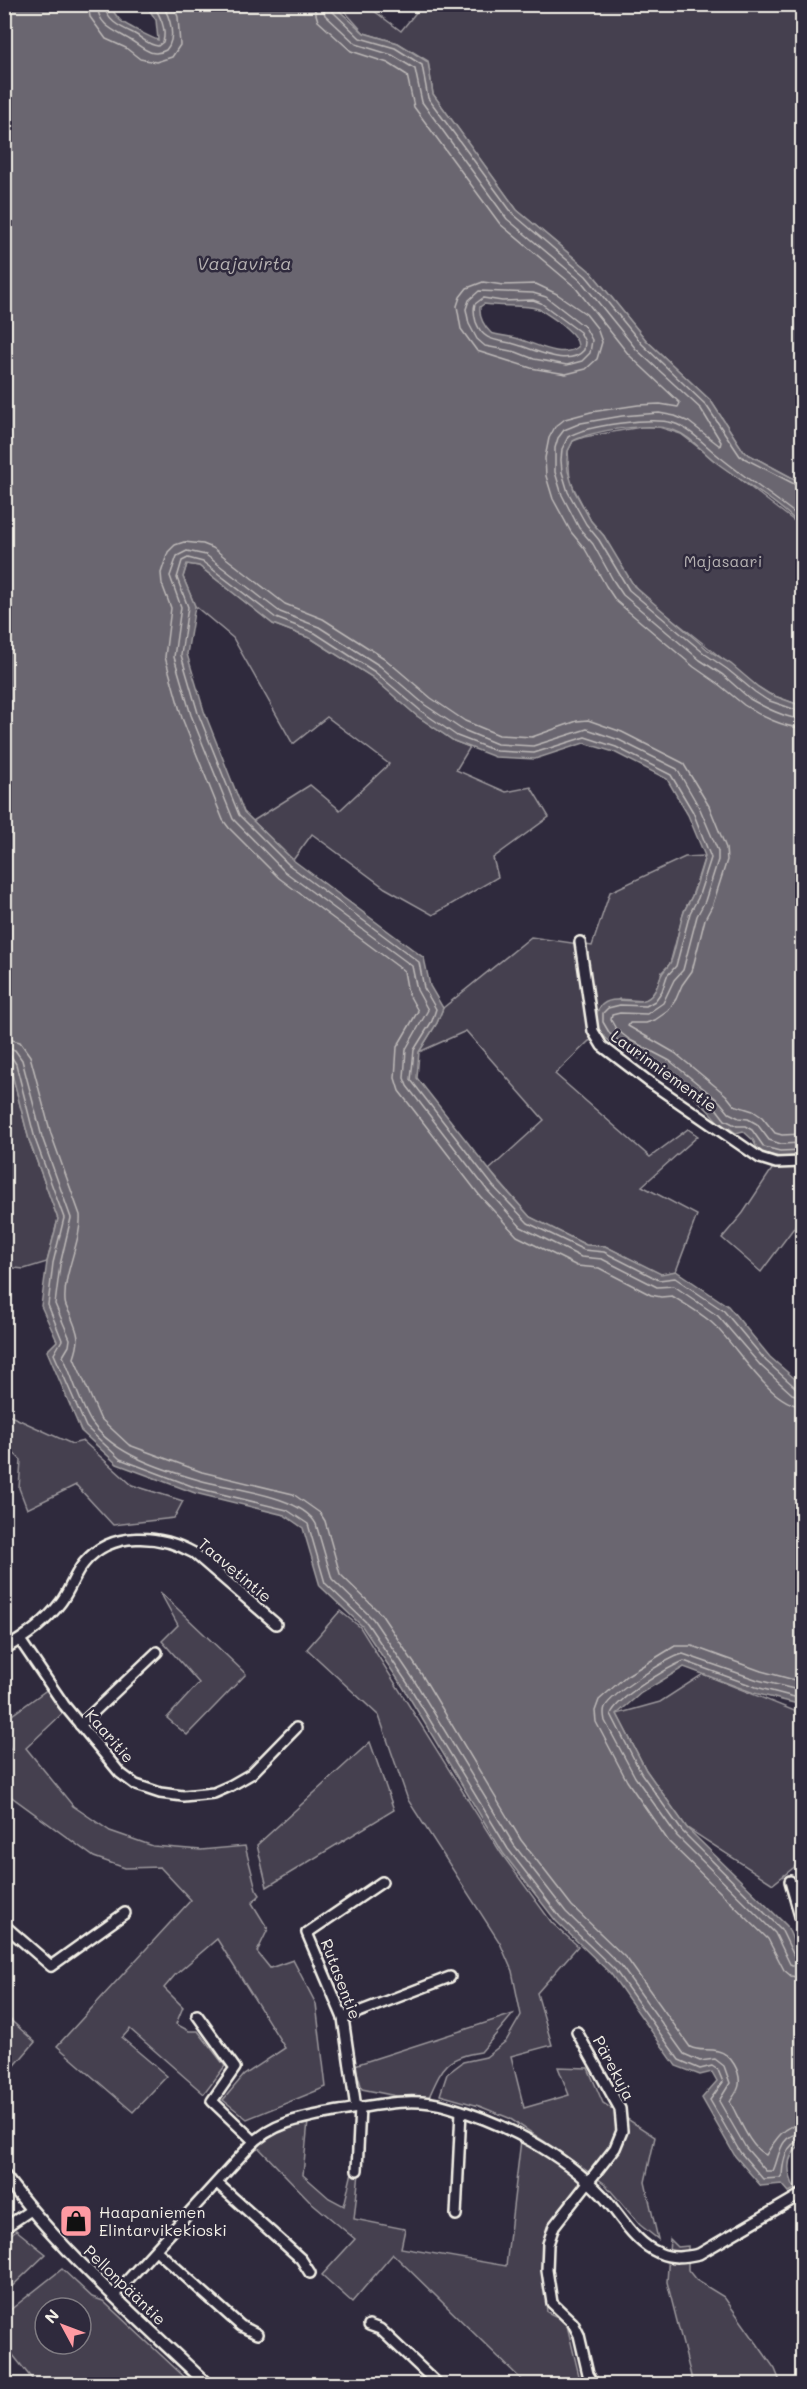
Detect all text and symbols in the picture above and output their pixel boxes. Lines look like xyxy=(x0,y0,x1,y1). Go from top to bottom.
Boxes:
water label: Vaajavirta xyxy=(197,251,291,275)
park label: Majasaari xyxy=(684,550,762,571)
street label: Laurinniementie xyxy=(607,1025,721,1116)
street label: Taavetintie xyxy=(194,1533,276,1607)
street label: Kaaritie xyxy=(81,1704,139,1767)
street label: Rutasentie xyxy=(317,1936,366,2022)
street label: Pärekuja xyxy=(589,2032,640,2104)
place label: Haapaniemen Elintarvikekioski xyxy=(99,2201,227,2240)
shop icon: Haapaniemen Elintarvikekioski xyxy=(58,2203,94,2239)
street label: Pellonpääntie xyxy=(80,2240,171,2329)
north arrow xyxy=(33,2296,93,2356)
text: N xyxy=(39,2304,63,2327)

